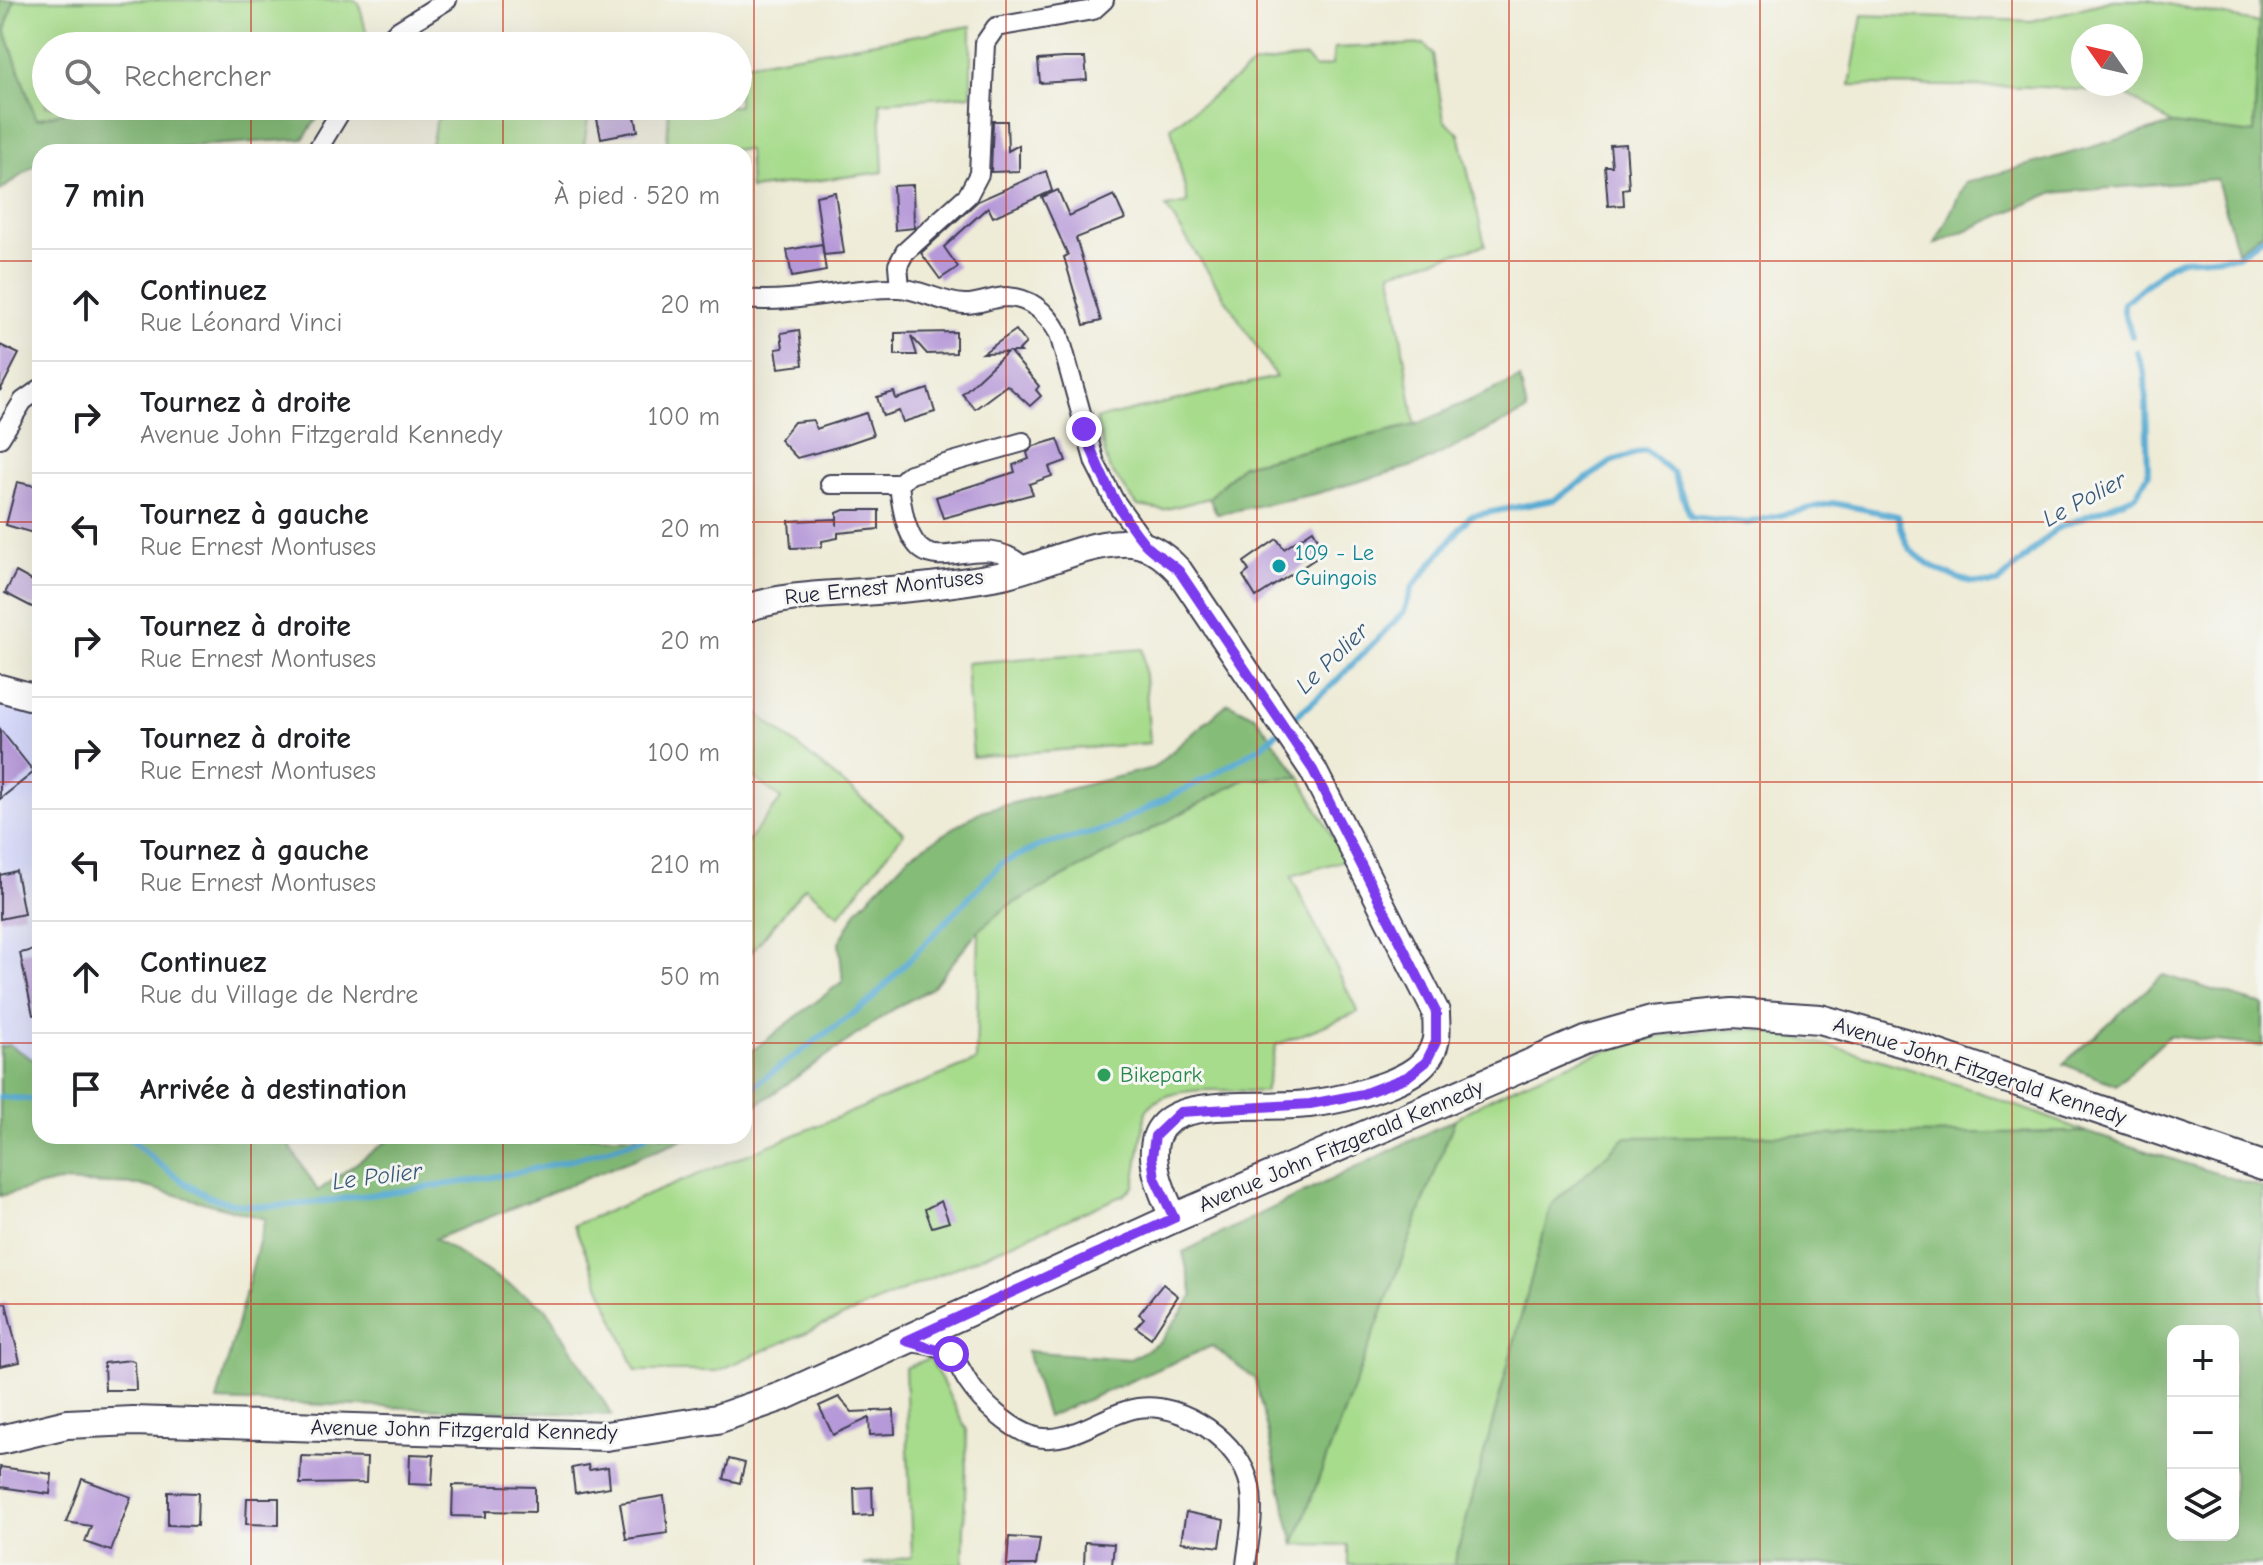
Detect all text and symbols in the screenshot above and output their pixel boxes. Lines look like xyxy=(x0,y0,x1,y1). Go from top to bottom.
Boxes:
north arrow xyxy=(2071,24,2143,96)
search box xyxy=(32,32,752,120)
icon: search xyxy=(60,54,104,98)
text: Rechercher xyxy=(124,59,271,94)
text: 7 min xyxy=(64,176,145,216)
text: À pied · 520 m xyxy=(554,181,720,211)
text: Continuez xyxy=(140,273,266,308)
icon: ahead xyxy=(64,283,108,327)
text: 20 m xyxy=(660,290,720,320)
text: Rue Léonard Vinci xyxy=(140,308,342,338)
text: Tournez à droite xyxy=(140,385,351,420)
icon: right xyxy=(64,395,108,439)
text: 100 m xyxy=(648,402,720,432)
route end xyxy=(1066,411,1102,447)
text: Avenue John Fitzgerald Kennedy xyxy=(140,420,503,450)
water label: Le Polier xyxy=(2038,465,2132,533)
text: Tournez à gauche xyxy=(140,497,369,532)
icon: left xyxy=(64,507,108,551)
text: 20 m xyxy=(660,514,720,544)
text: Rue Ernest Montuses xyxy=(140,532,376,562)
place label: 109 - Le Guingois xyxy=(1295,540,1377,591)
marker: 109 - Le Guingois xyxy=(1270,557,1288,575)
street label: Rue Ernest Montuses xyxy=(783,564,985,610)
text: Tournez à droite xyxy=(140,609,351,644)
water label: Le Polier xyxy=(1290,616,1375,699)
icon: right xyxy=(64,619,108,663)
text: 20 m xyxy=(660,626,720,656)
text: Rue Ernest Montuses xyxy=(140,644,376,674)
text: Tournez à droite xyxy=(140,721,351,756)
icon: right xyxy=(64,731,108,775)
text: 100 m xyxy=(648,738,720,768)
text: Rue Ernest Montuses xyxy=(140,756,376,786)
text: Tournez à gauche xyxy=(140,833,369,868)
icon: left xyxy=(64,843,108,887)
text: 210 m xyxy=(650,850,720,880)
text: Rue Ernest Montuses xyxy=(140,868,376,898)
text: Continuez xyxy=(140,945,266,980)
icon: ahead xyxy=(64,955,108,999)
text: 50 m xyxy=(660,962,720,992)
text: Rue du Village de Nerdre xyxy=(140,980,418,1010)
street label: Avenue John Fitzgerald Kennedy xyxy=(1830,1011,2130,1131)
place label: Bikepark xyxy=(1120,1062,1203,1088)
marker: Bikepark xyxy=(1095,1066,1113,1084)
icon: arrive xyxy=(64,1067,108,1111)
text: Arrivée à destination xyxy=(140,1072,407,1107)
street label: Avenue John Fitzgerald Kennedy xyxy=(1195,1074,1487,1218)
water label: Le Polier xyxy=(331,1156,425,1195)
map controls xyxy=(2167,1325,2239,1541)
button: + xyxy=(2167,1325,2239,1397)
route start xyxy=(933,1336,969,1372)
button: − xyxy=(2167,1397,2239,1469)
street label: Avenue John Fitzgerald Kennedy xyxy=(310,1414,618,1446)
button: layers xyxy=(2167,1469,2239,1541)

